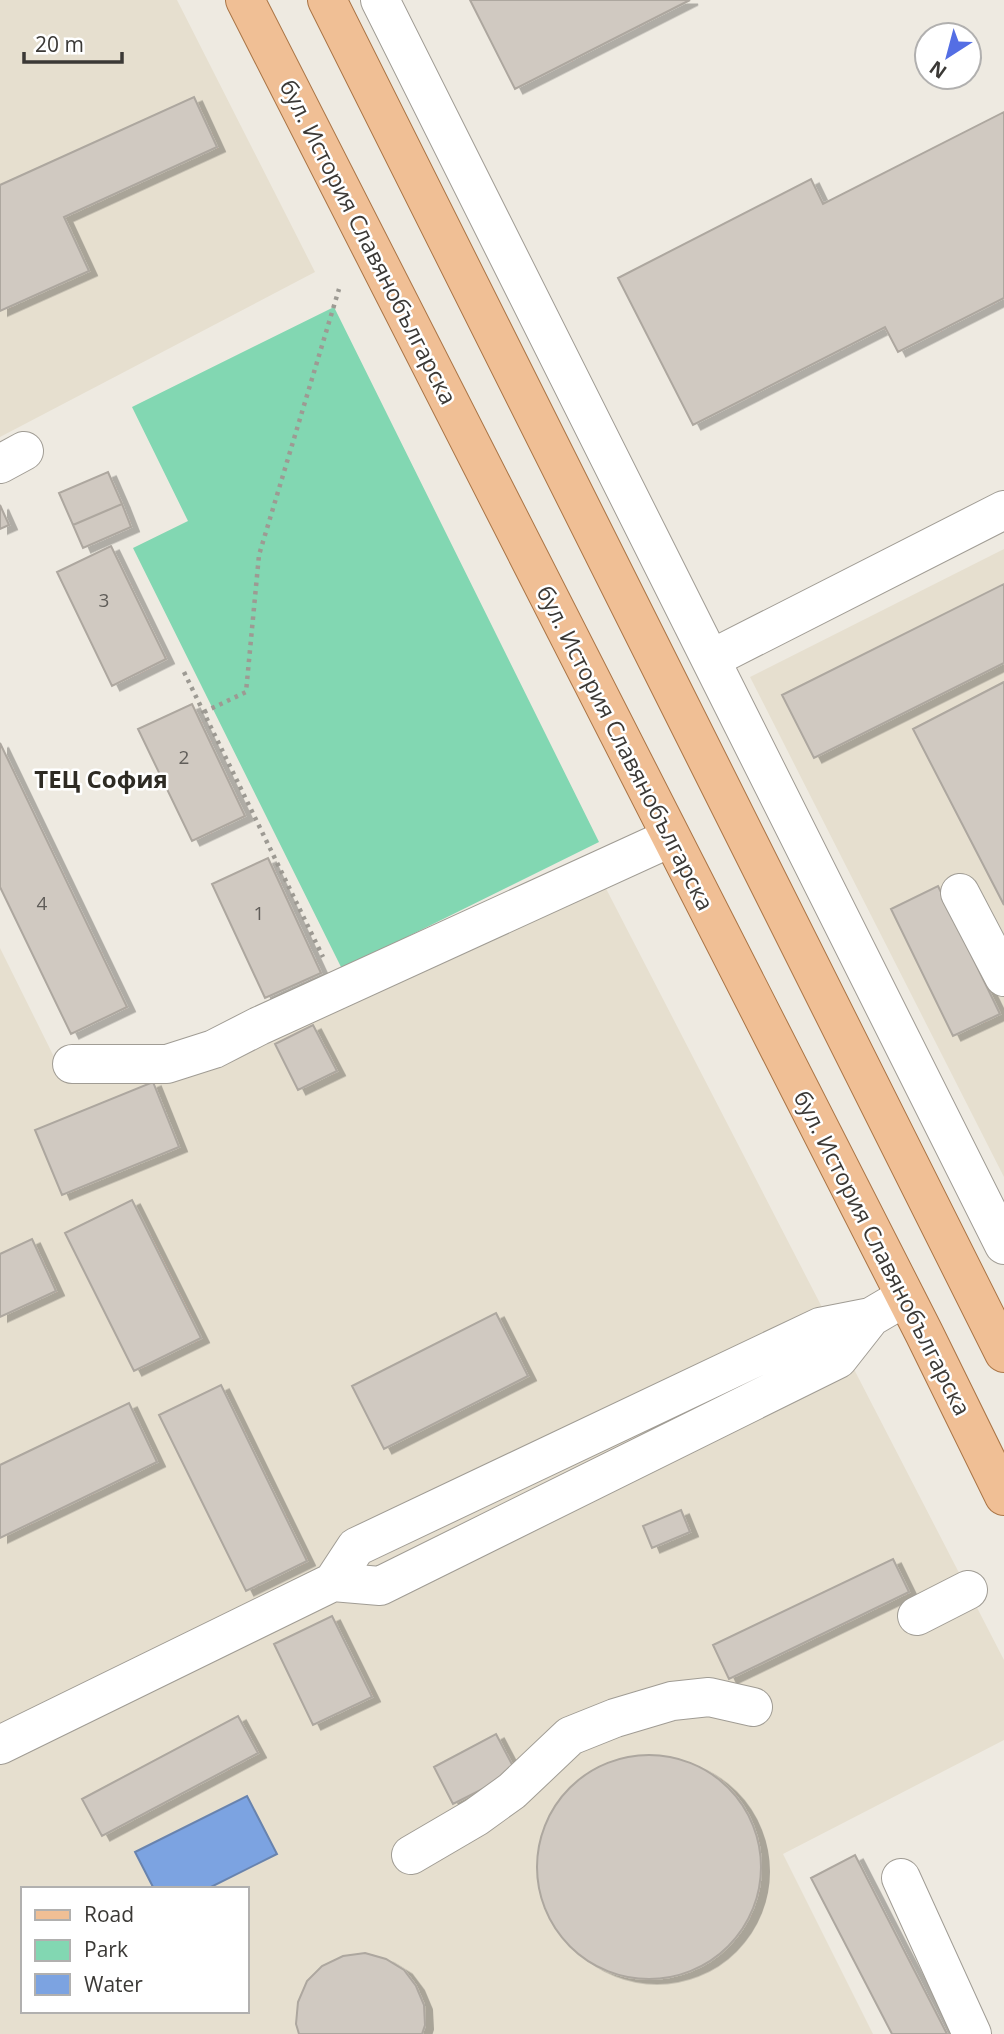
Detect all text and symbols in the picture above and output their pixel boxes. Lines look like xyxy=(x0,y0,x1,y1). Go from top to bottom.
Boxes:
scale bar xyxy=(24,21,122,65)
north arrow xyxy=(913,21,983,91)
text: 20 m xyxy=(35,30,84,58)
text: N xyxy=(924,55,952,85)
street label: бул. История Славянобългарска xyxy=(273,74,465,410)
street label: бул. История Славянобългарска xyxy=(530,580,722,916)
house number: 3 xyxy=(99,587,109,613)
house number: 2 xyxy=(179,744,189,770)
district label: ТЕЦ София xyxy=(34,762,168,795)
house number: 4 xyxy=(37,890,48,916)
house number: 1 xyxy=(254,900,264,926)
street label: бул. История Славянобългарска xyxy=(787,1085,979,1421)
legend xyxy=(21,1887,248,2013)
text: Road xyxy=(84,1900,134,1928)
text: Park xyxy=(84,1935,128,1963)
text: Water xyxy=(84,1970,143,1998)

